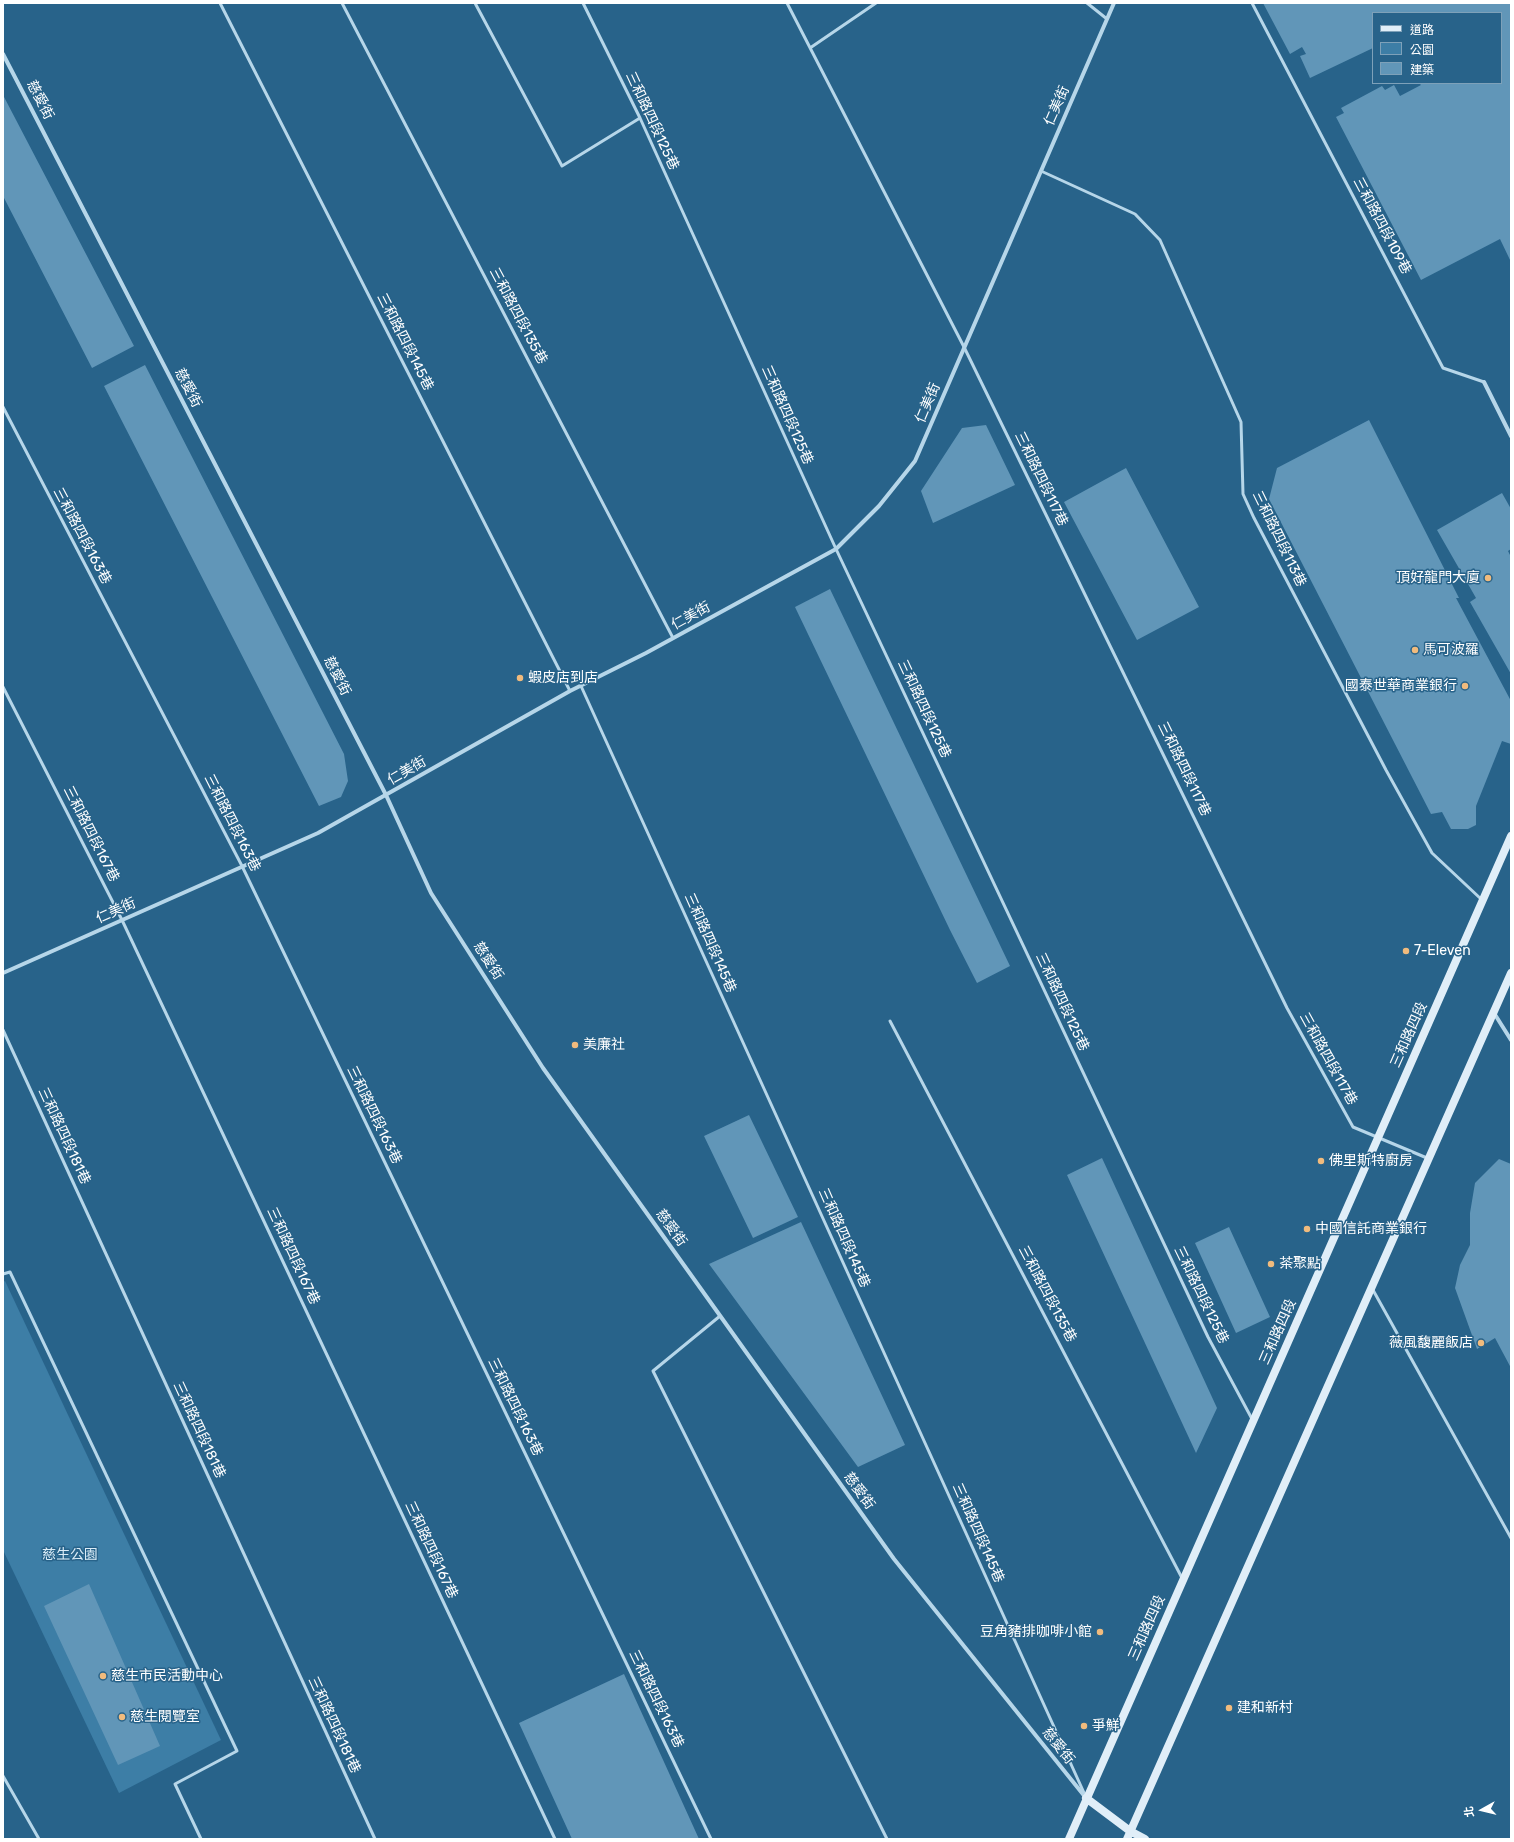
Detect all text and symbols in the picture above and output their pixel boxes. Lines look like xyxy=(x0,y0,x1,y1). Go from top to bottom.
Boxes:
legend xyxy=(1372,12,1502,84)
text: 道路 xyxy=(1410,23,1434,37)
text: 公園 xyxy=(1410,43,1434,57)
text: 建築 xyxy=(1410,63,1434,77)
street label: 三和路四段125巷 xyxy=(622,69,682,173)
street label: 慈愛街 xyxy=(23,77,57,123)
street label: 仁美街 xyxy=(1041,83,1073,129)
street label: 三和路四段109巷 xyxy=(1349,175,1415,277)
street label: 三和路四段135巷 xyxy=(486,265,550,367)
street label: 三和路四段145巷 xyxy=(373,291,437,393)
street label: 三和路四段125巷 xyxy=(758,363,816,467)
street label: 慈愛街 xyxy=(171,365,205,411)
street label: 仁美街 xyxy=(912,380,944,426)
street label: 三和路四段117巷 xyxy=(1011,429,1071,529)
street label: 三和路四段163巷 xyxy=(50,485,114,587)
street label: 三和路四段113巷 xyxy=(1249,488,1309,590)
place label: 頂好龍門大廈 xyxy=(1396,570,1480,586)
marker: 頂好龍門大廈 xyxy=(1483,573,1493,583)
street label: 仁美街 xyxy=(669,598,713,634)
place label: 馬可波羅 xyxy=(1423,642,1479,658)
marker: 馬可波羅 xyxy=(1410,645,1420,655)
street label: 慈愛街 xyxy=(320,653,354,699)
street label: 三和路四段125巷 xyxy=(894,657,954,761)
place label: 蝦皮店到店 xyxy=(528,670,598,686)
marker: 蝦皮店到店 xyxy=(515,673,525,683)
place label: 國泰世華商業銀行 xyxy=(1345,678,1457,694)
marker: 國泰世華商業銀行 xyxy=(1460,681,1470,691)
street label: 三和路四段117巷 xyxy=(1154,719,1214,819)
street label: 仁美街 xyxy=(385,753,429,789)
street label: 三和路四段163巷 xyxy=(200,772,264,874)
street label: 三和路四段167巷 xyxy=(60,783,122,885)
street label: 三和路四段145巷 xyxy=(681,891,739,995)
street label: 仁美街 xyxy=(93,895,139,927)
street label: 慈愛街 xyxy=(470,939,506,983)
place label: 7-Eleven xyxy=(1414,943,1471,959)
marker: 7-Eleven xyxy=(1401,946,1411,956)
street label: 三和路四段125巷 xyxy=(1032,950,1092,1054)
street label: 三和路四段 xyxy=(1387,1000,1431,1070)
street label: 三和路四段117巷 xyxy=(1296,1010,1360,1108)
place label: 美廉社 xyxy=(583,1037,625,1053)
marker: 美廉社 xyxy=(570,1040,580,1050)
street label: 三和路四段163巷 xyxy=(343,1063,405,1167)
street label: 三和路四段181巷 xyxy=(34,1085,94,1187)
place label: 佛里斯特廚房 xyxy=(1329,1153,1413,1169)
marker: 佛里斯特廚房 xyxy=(1316,1156,1326,1166)
street label: 三和路四段145巷 xyxy=(815,1186,873,1290)
street label: 三和路四段167巷 xyxy=(263,1205,323,1307)
street label: 慈愛街 xyxy=(652,1206,690,1250)
place label: 中國信託商業銀行 xyxy=(1315,1221,1427,1237)
marker: 中國信託商業銀行 xyxy=(1302,1224,1312,1234)
street label: 三和路四段135巷 xyxy=(1015,1243,1079,1345)
street label: 三和路四段125巷 xyxy=(1170,1243,1232,1347)
place label: 茶聚點 xyxy=(1279,1256,1321,1272)
marker: 茶聚點 xyxy=(1266,1259,1276,1269)
street label: 三和路四段 xyxy=(1256,1297,1300,1367)
place label: 薇風馥麗飯店 xyxy=(1389,1335,1473,1351)
marker: 薇風馥麗飯店 xyxy=(1476,1338,1486,1348)
street label: 三和路四段163巷 xyxy=(484,1355,546,1459)
street label: 三和路四段181巷 xyxy=(169,1379,229,1481)
street label: 慈愛街 xyxy=(840,1469,878,1513)
street label: 三和路四段145巷 xyxy=(949,1481,1007,1585)
street label: 三和路四段167巷 xyxy=(401,1499,461,1601)
park label: 慈生公園 xyxy=(42,1547,98,1563)
street label: 三和路四段 xyxy=(1125,1593,1169,1663)
place label: 豆角豬排咖啡小館 xyxy=(980,1624,1092,1640)
marker: 豆角豬排咖啡小館 xyxy=(1095,1627,1105,1637)
street label: 三和路四段163巷 xyxy=(625,1647,687,1751)
place label: 慈生市民活動中心 xyxy=(111,1668,223,1684)
marker: 慈生市民活動中心 xyxy=(98,1671,108,1681)
street label: 三和路四段181巷 xyxy=(304,1674,364,1776)
place label: 建和新村 xyxy=(1237,1700,1293,1716)
marker: 建和新村 xyxy=(1224,1703,1234,1713)
place label: 慈生閱覽室 xyxy=(130,1709,200,1725)
marker: 慈生閱覽室 xyxy=(117,1712,127,1722)
place label: 爭鮮 xyxy=(1092,1718,1120,1734)
marker: 爭鮮 xyxy=(1079,1721,1089,1731)
street label: 慈愛街 xyxy=(1038,1724,1078,1768)
north arrow xyxy=(1462,1790,1502,1830)
text: 北 xyxy=(1462,1805,1477,1818)

